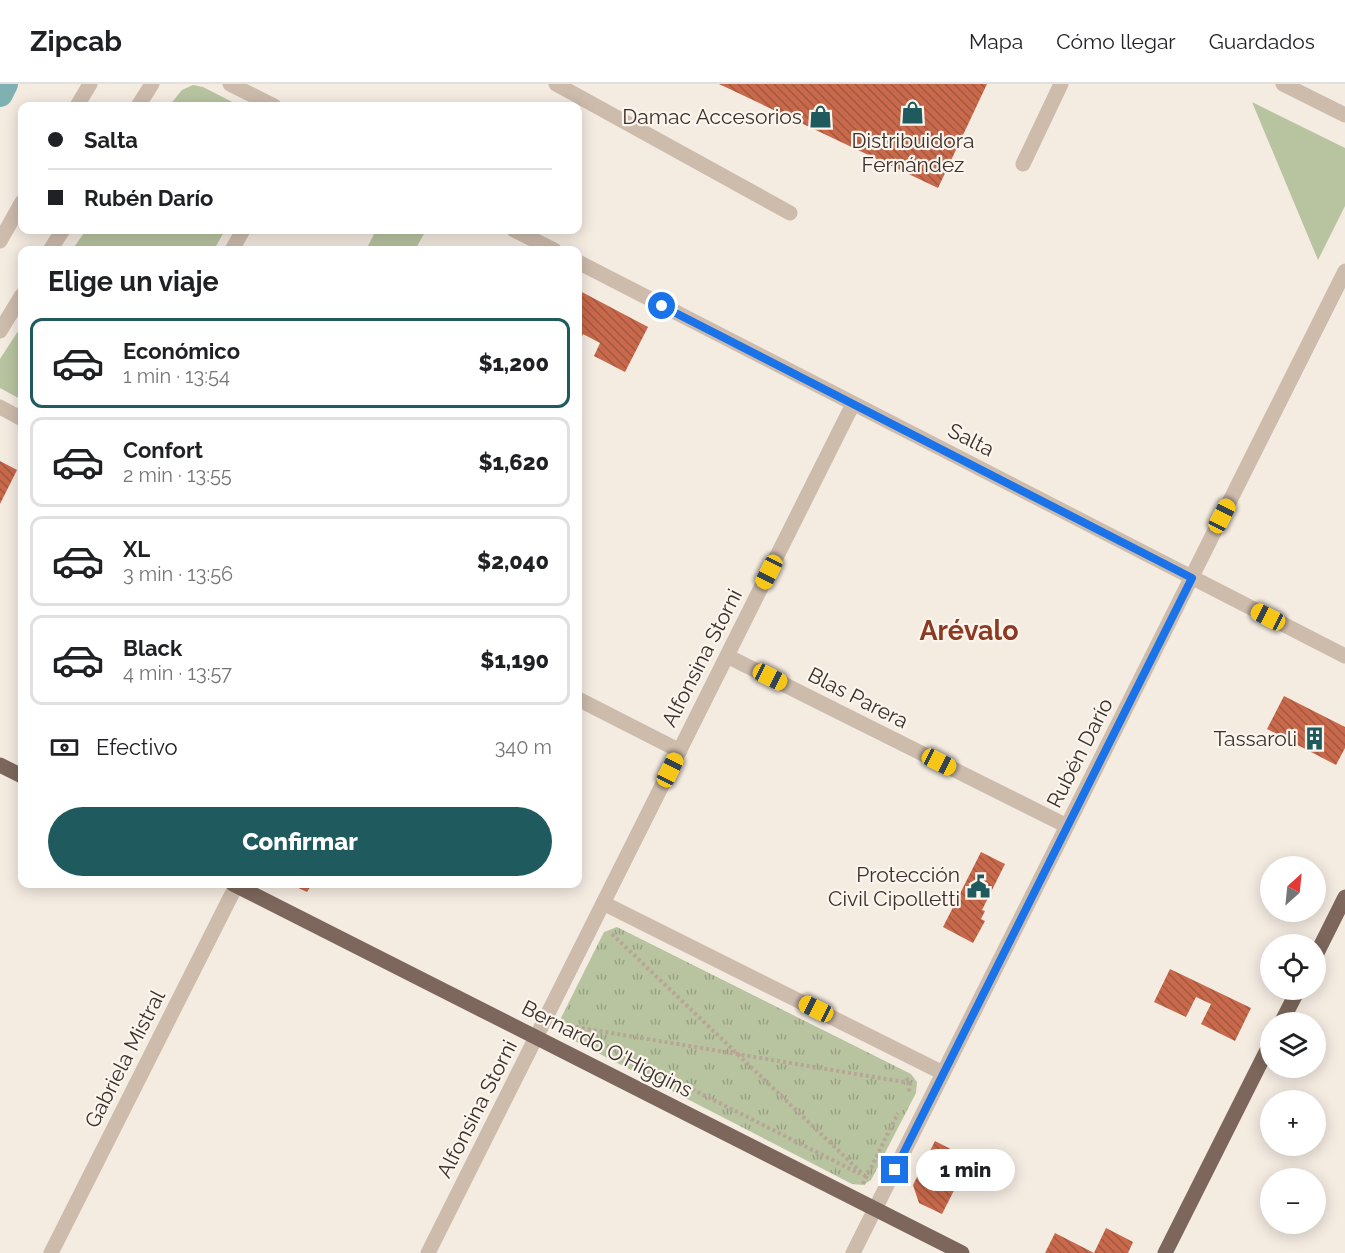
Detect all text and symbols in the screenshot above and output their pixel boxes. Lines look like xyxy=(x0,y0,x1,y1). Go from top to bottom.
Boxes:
text: Zipcab xyxy=(30,25,122,58)
text: Mapa xyxy=(969,29,1023,54)
text: Cómo llegar xyxy=(1056,29,1176,54)
text: Guardados xyxy=(1209,29,1315,54)
shop icon: Distribuidora Fernández xyxy=(900,100,926,126)
place label: Damac Accesorios xyxy=(622,104,802,129)
shop icon: Damac Accesorios xyxy=(807,104,833,130)
text: Salta xyxy=(84,127,138,153)
place label: Distribuidora Fernández xyxy=(851,128,975,177)
text: Rubén Darío xyxy=(84,185,213,211)
text: Elige un viaje xyxy=(48,266,219,297)
route start xyxy=(648,292,675,319)
icon: car xyxy=(51,336,105,390)
text: Económico xyxy=(123,338,240,364)
text: $1,200 xyxy=(478,350,549,376)
text: 1 min · 13:54 xyxy=(123,364,230,388)
street label: Salta xyxy=(944,417,998,462)
icon: car xyxy=(51,435,105,489)
text: Confort xyxy=(123,437,203,463)
text: $1,620 xyxy=(479,449,549,475)
text: 2 min · 13:55 xyxy=(123,463,232,487)
car xyxy=(1206,496,1238,536)
icon: car xyxy=(51,534,105,588)
text: XL xyxy=(123,536,150,562)
text: $2,040 xyxy=(477,548,549,574)
car xyxy=(753,552,785,592)
text: 3 min · 13:56 xyxy=(123,562,233,586)
street label: Alfonsina Storni xyxy=(656,585,747,731)
car xyxy=(1248,601,1288,633)
district label: Arévalo xyxy=(919,615,1019,646)
icon: car xyxy=(51,633,105,687)
text: Black xyxy=(123,635,182,661)
text: $1,190 xyxy=(480,647,549,673)
text: 4 min · 13:57 xyxy=(123,661,232,685)
car xyxy=(750,661,790,693)
street label: Blas Parera xyxy=(804,662,913,733)
street label: Rubén Darío xyxy=(1041,694,1118,812)
place label: Tassaroli xyxy=(1213,726,1297,751)
building icon: Tassaroli xyxy=(1302,726,1328,752)
icon: cash xyxy=(48,731,81,764)
text: Efectivo xyxy=(96,734,178,760)
text: 340 m xyxy=(495,735,552,759)
car xyxy=(919,746,959,778)
car xyxy=(654,750,686,790)
button: Confirmar xyxy=(48,807,552,876)
north arrow xyxy=(1260,856,1326,922)
map controls xyxy=(1260,856,1326,1234)
place label: Protección Civil Cipolletti xyxy=(828,862,960,911)
public building icon: Protección Civil Cipolletti xyxy=(965,874,991,900)
button: locate xyxy=(1260,934,1326,1000)
street label: Gabriela Mistral xyxy=(79,986,170,1132)
car xyxy=(796,993,836,1025)
street label: Bernardo O'Higgins xyxy=(518,995,697,1102)
button: layers xyxy=(1260,1012,1326,1078)
street label: Alfonsina Storni xyxy=(431,1036,522,1182)
button: + xyxy=(1260,1090,1326,1156)
callout: 1 min xyxy=(916,1149,1015,1191)
route end xyxy=(881,1156,908,1183)
text: 1 min xyxy=(940,1158,991,1182)
button: − xyxy=(1260,1168,1326,1234)

